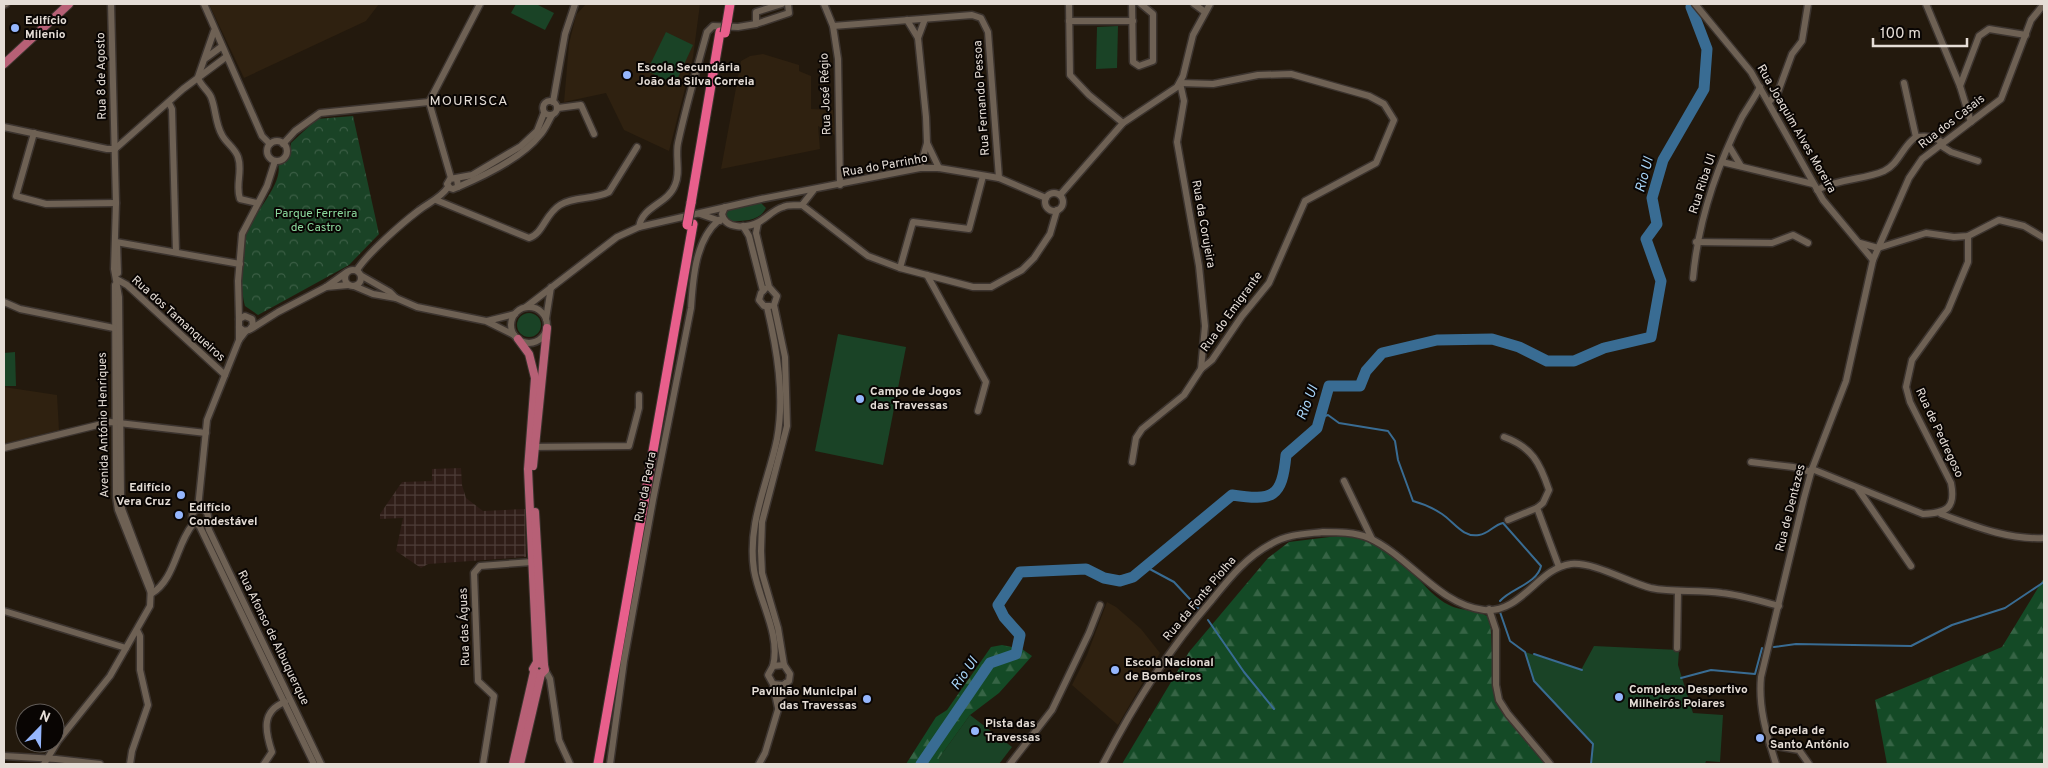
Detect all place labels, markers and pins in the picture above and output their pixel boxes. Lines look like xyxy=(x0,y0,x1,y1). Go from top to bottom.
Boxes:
place label: Edifício Milenio xyxy=(25,13,67,43)
marker: Edifício Milenio xyxy=(9,22,21,34)
place label: Escola Secundária João da Silva Correia xyxy=(637,60,755,90)
marker: Escola Secundária João da Silva Correia xyxy=(621,69,633,81)
place label: Campo de Jogos das Travessas xyxy=(870,384,961,414)
marker: Campo de Jogos das Travessas xyxy=(854,393,866,405)
place label: Edifício Vera Cruz xyxy=(116,480,171,510)
marker: Edifício Vera Cruz xyxy=(175,489,187,501)
place label: Edifício Condestável xyxy=(189,500,258,530)
marker: Edifício Condestável xyxy=(173,509,185,521)
place label: Escola Nacional de Bombeiros xyxy=(1125,655,1214,685)
marker: Escola Nacional de Bombeiros xyxy=(1109,664,1121,676)
place label: Complexo Desportivo Milheirós Poiares xyxy=(1629,682,1748,712)
place label: Pavilhão Municipal das Travessas xyxy=(751,684,857,714)
marker: Complexo Desportivo Milheirós Poiares xyxy=(1613,691,1625,703)
marker: Pavilhão Municipal das Travessas xyxy=(861,693,873,705)
place label: Pista das Travessas xyxy=(985,716,1040,746)
place label: Capela de Santo António xyxy=(1770,723,1849,753)
marker: Pista das Travessas xyxy=(969,725,981,737)
marker: Capela de Santo António xyxy=(1754,732,1766,744)

